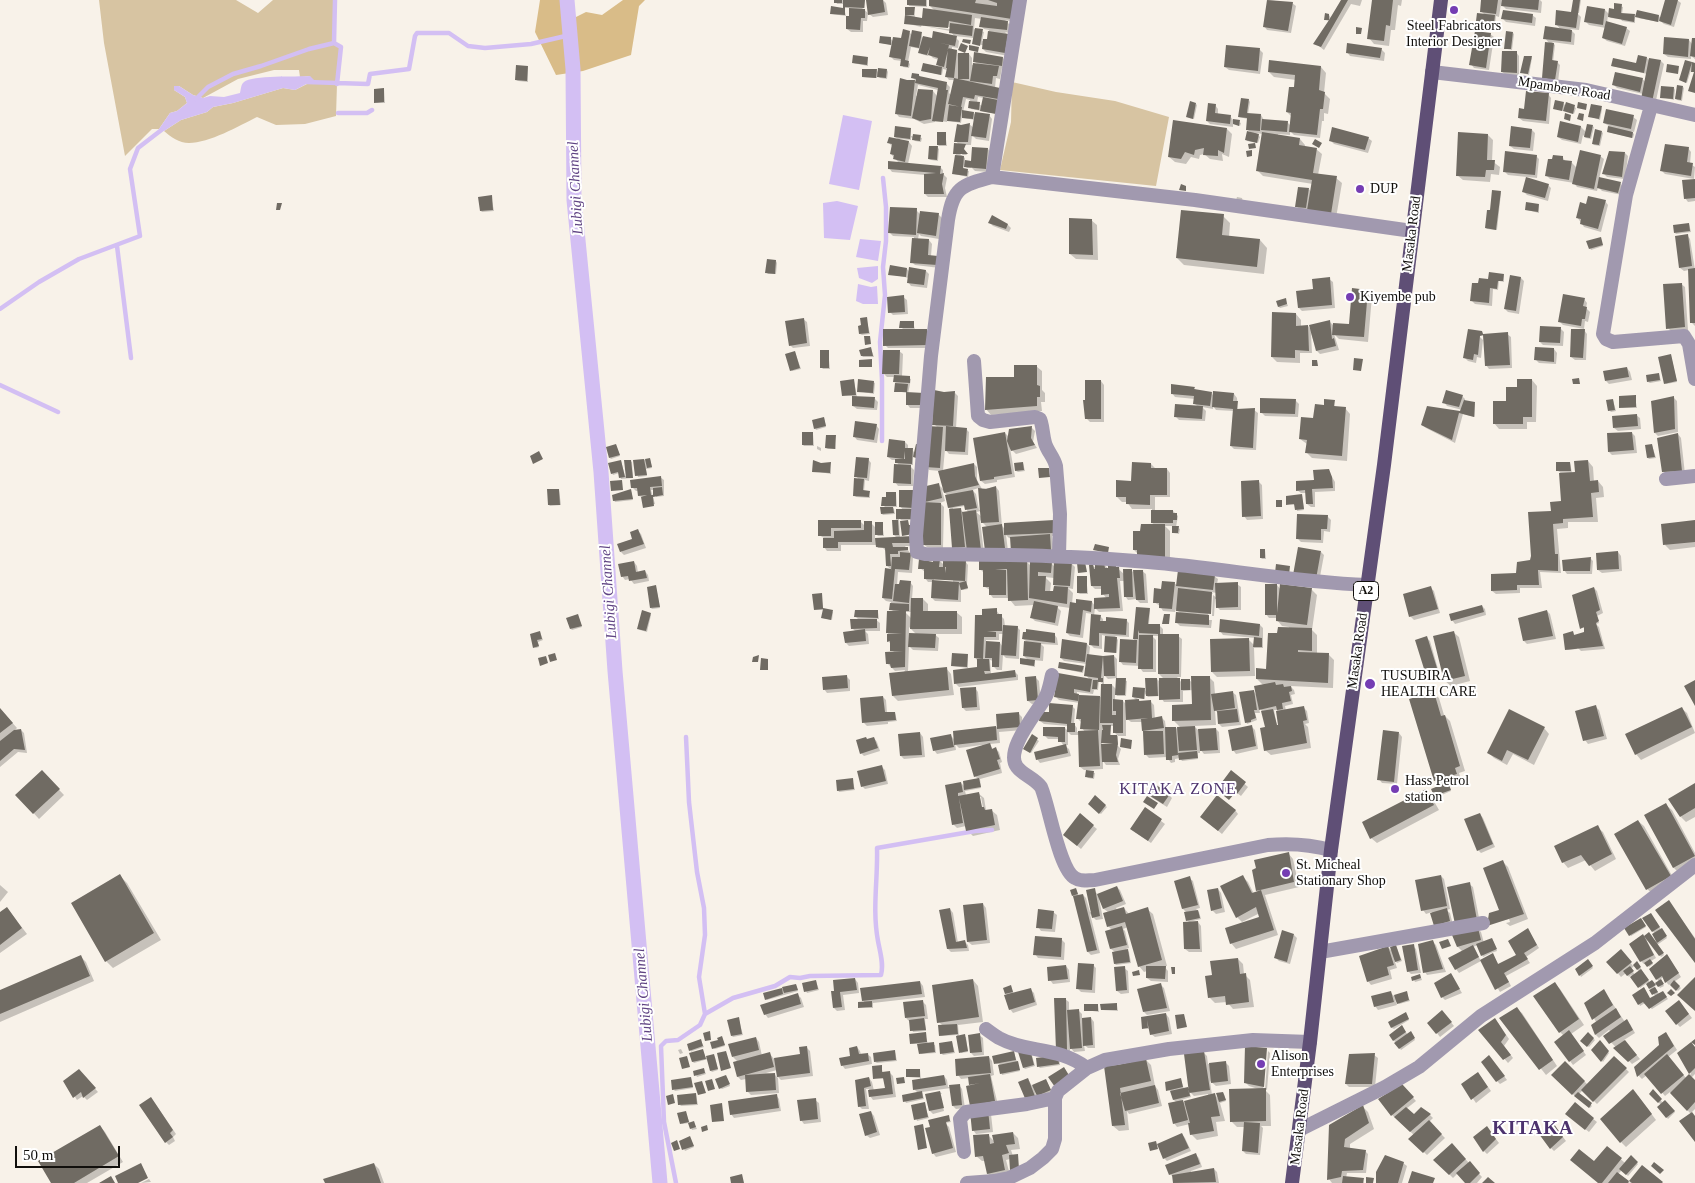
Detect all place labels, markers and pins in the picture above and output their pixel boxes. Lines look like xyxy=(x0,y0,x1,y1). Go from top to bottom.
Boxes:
marker: Steel Fabricators Interior Designer xyxy=(1448,4,1460,16)
place label: Steel Fabricators Interior Designer xyxy=(1406,18,1502,50)
place label: DUP xyxy=(1370,181,1398,197)
marker: DUP xyxy=(1354,183,1366,195)
place label: Kiyembe pub xyxy=(1360,289,1436,305)
marker: Kiyembe pub xyxy=(1344,291,1356,303)
place label: TUSUBIRA HEALTH CARE xyxy=(1381,668,1477,700)
marker: TUSUBIRA HEALTH CARE xyxy=(1363,677,1377,691)
place label: Hass Petrol station xyxy=(1405,773,1469,806)
marker: Hass Petrol station xyxy=(1389,783,1401,795)
place label: St. Micheal Stationary Shop xyxy=(1296,857,1386,890)
marker: St. Micheal Stationary Shop xyxy=(1280,867,1292,879)
place label: Alison Enterprises xyxy=(1271,1048,1334,1080)
marker: Alison Enterprises xyxy=(1255,1058,1267,1070)

